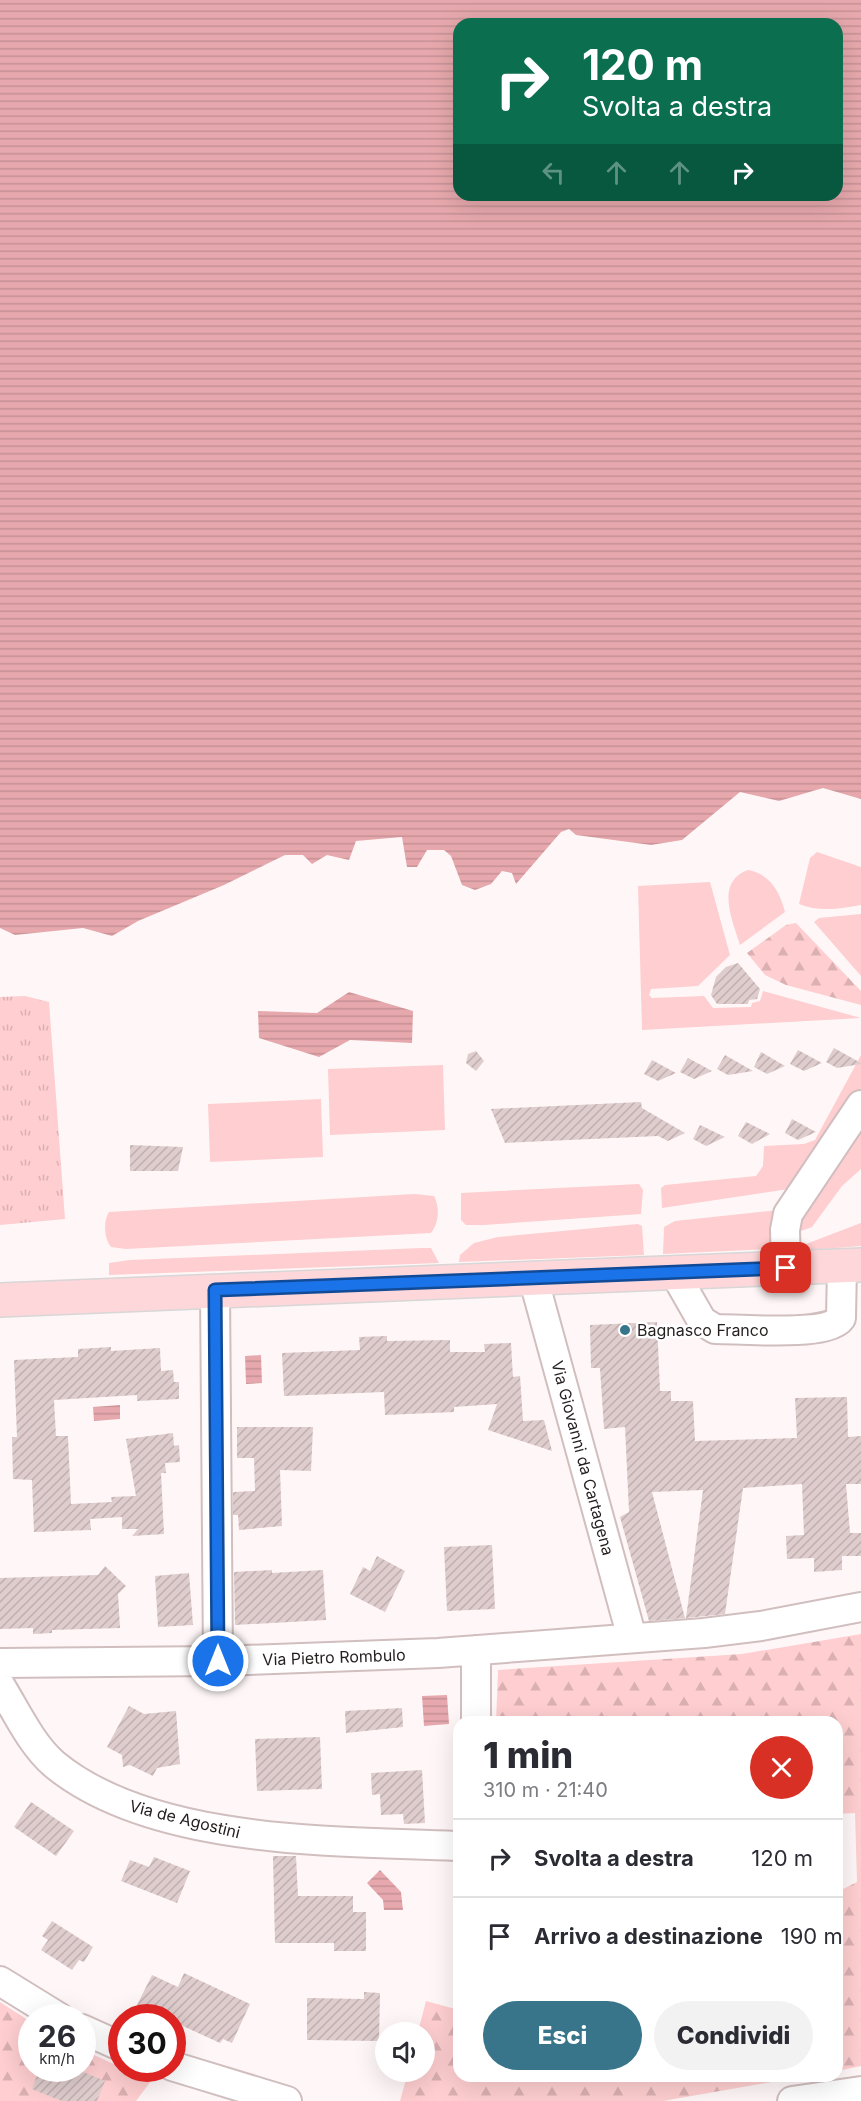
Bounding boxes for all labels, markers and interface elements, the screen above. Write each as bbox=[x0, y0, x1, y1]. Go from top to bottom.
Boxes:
text: 120 m bbox=[582, 39, 703, 90]
icon: right bbox=[483, 42, 561, 120]
text: Svolta a destra bbox=[582, 90, 772, 123]
icon: left bbox=[537, 156, 570, 189]
icon: ahead bbox=[600, 156, 633, 189]
icon: ahead bbox=[663, 156, 696, 189]
icon: right bbox=[726, 156, 759, 189]
pin bbox=[760, 1242, 811, 1293]
icon: arrive bbox=[769, 1251, 802, 1284]
place label: Bagnasco Franco bbox=[637, 1320, 769, 1340]
marker: Bagnasco Franco bbox=[618, 1323, 632, 1337]
street label: Via Giovanni da Cartagena bbox=[547, 1358, 619, 1558]
position arrow bbox=[186, 1629, 250, 1693]
street label: Via Pietro Rombulo bbox=[262, 1645, 406, 1669]
text: 1 min bbox=[483, 1733, 573, 1777]
button: close bbox=[750, 1736, 813, 1799]
text: 310 m · 21:40 bbox=[483, 1778, 608, 1802]
street label: Via de Agostini bbox=[128, 1796, 242, 1842]
icon: right bbox=[483, 1842, 516, 1875]
text: Svolta a destra bbox=[534, 1845, 694, 1871]
text: 120 m bbox=[751, 1845, 813, 1871]
icon: arrive bbox=[483, 1920, 516, 1953]
text: Arrivo a destinazione bbox=[534, 1923, 763, 1949]
text: 190 m bbox=[781, 1923, 843, 1949]
button: Esci bbox=[483, 2001, 642, 2070]
button: Condividi bbox=[654, 2001, 813, 2070]
speed limit sign: 30 bbox=[108, 2004, 186, 2082]
text: 26 bbox=[38, 2018, 76, 2054]
map controls bbox=[375, 2022, 435, 2082]
button: sound bbox=[375, 2022, 435, 2082]
text: km/h bbox=[39, 2049, 75, 2068]

